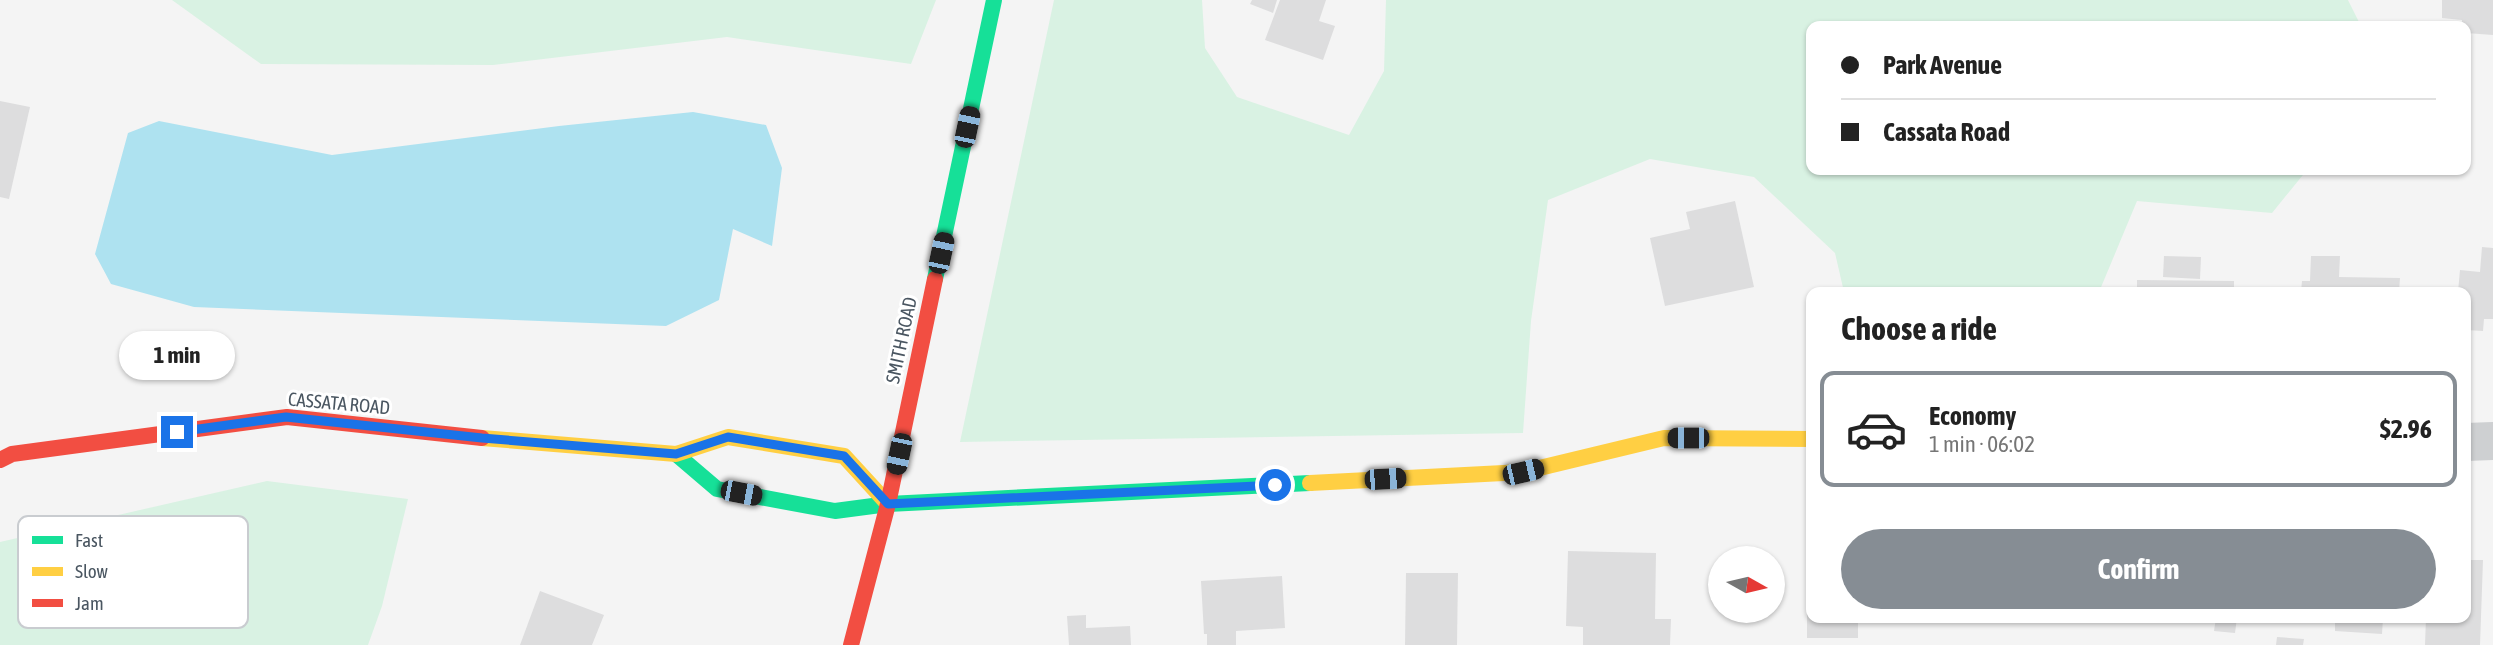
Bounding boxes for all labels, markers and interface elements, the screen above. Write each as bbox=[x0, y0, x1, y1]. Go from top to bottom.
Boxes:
text: Park Avenue bbox=[1883, 50, 2002, 80]
car bbox=[953, 104, 982, 150]
text: Cassata Road bbox=[1883, 117, 2010, 147]
car bbox=[927, 230, 956, 276]
street label: SMITH ROAD bbox=[881, 295, 921, 385]
text: Choose a ride bbox=[1841, 310, 1997, 347]
callout: 1 min bbox=[119, 330, 235, 380]
text: 1 min bbox=[154, 342, 200, 368]
street label: CASSATA ROAD bbox=[287, 388, 391, 418]
icon: car bbox=[1845, 398, 1908, 461]
text: Economy bbox=[1929, 401, 2016, 431]
text: $2.96 bbox=[2380, 414, 2432, 444]
route end bbox=[161, 416, 193, 448]
car bbox=[1668, 428, 1710, 449]
car bbox=[885, 431, 914, 477]
text: 1 min · 06:02 bbox=[1929, 431, 2035, 457]
car bbox=[1501, 457, 1546, 487]
car bbox=[1364, 467, 1407, 491]
route start bbox=[1259, 469, 1291, 501]
car bbox=[719, 479, 764, 507]
legend bbox=[18, 516, 248, 628]
text: Fast bbox=[75, 529, 103, 551]
button: Confirm bbox=[1841, 529, 2436, 609]
north arrow bbox=[1708, 546, 1785, 623]
map controls bbox=[1708, 546, 1785, 623]
text: Slow bbox=[75, 560, 109, 582]
text: Jam bbox=[75, 592, 104, 614]

